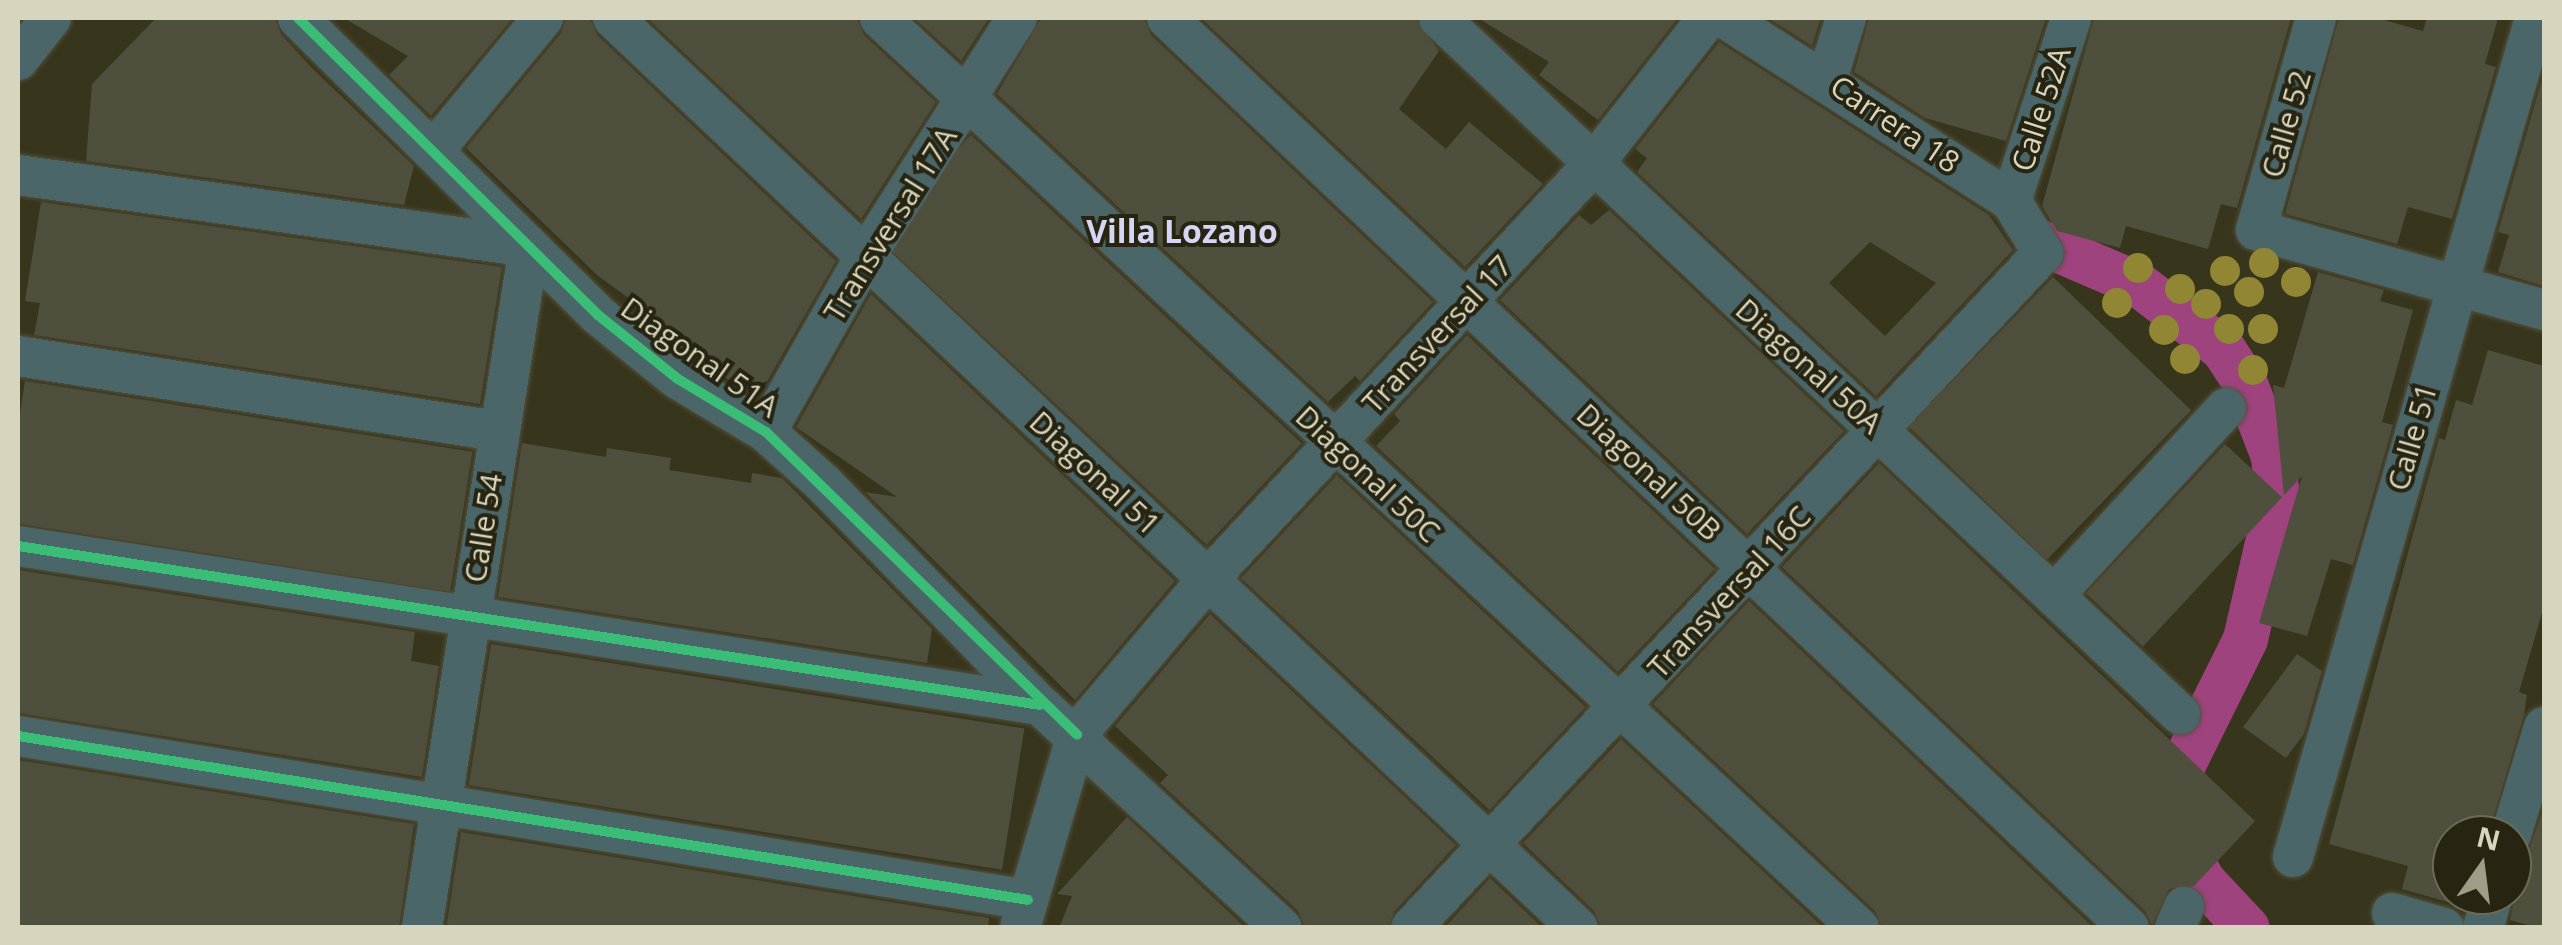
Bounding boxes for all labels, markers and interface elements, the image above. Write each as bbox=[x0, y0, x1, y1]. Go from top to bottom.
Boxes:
street label: Calle 52A bbox=[2004, 42, 2078, 176]
street label: Calle 52 bbox=[2254, 66, 2318, 182]
street label: Carrera 18 bbox=[1824, 68, 1966, 180]
street label: Transversal 17A bbox=[816, 120, 964, 328]
district label: Villa Lozano bbox=[1086, 212, 1278, 250]
street label: Transversal 17 bbox=[1355, 248, 1519, 420]
street label: Diagonal 51A bbox=[614, 289, 786, 425]
street label: Diagonal 50A bbox=[1729, 291, 1889, 441]
street label: Calle 51 bbox=[2380, 379, 2444, 495]
street label: Diagonal 50B bbox=[1569, 396, 1729, 548]
street label: Diagonal 50C bbox=[1288, 398, 1448, 550]
street label: Diagonal 51 bbox=[1022, 404, 1168, 542]
street label: Calle 54 bbox=[457, 471, 509, 585]
street label: Transversal 16C bbox=[1640, 499, 1818, 685]
north arrow bbox=[2432, 815, 2532, 915]
text: N bbox=[2473, 817, 2504, 859]

